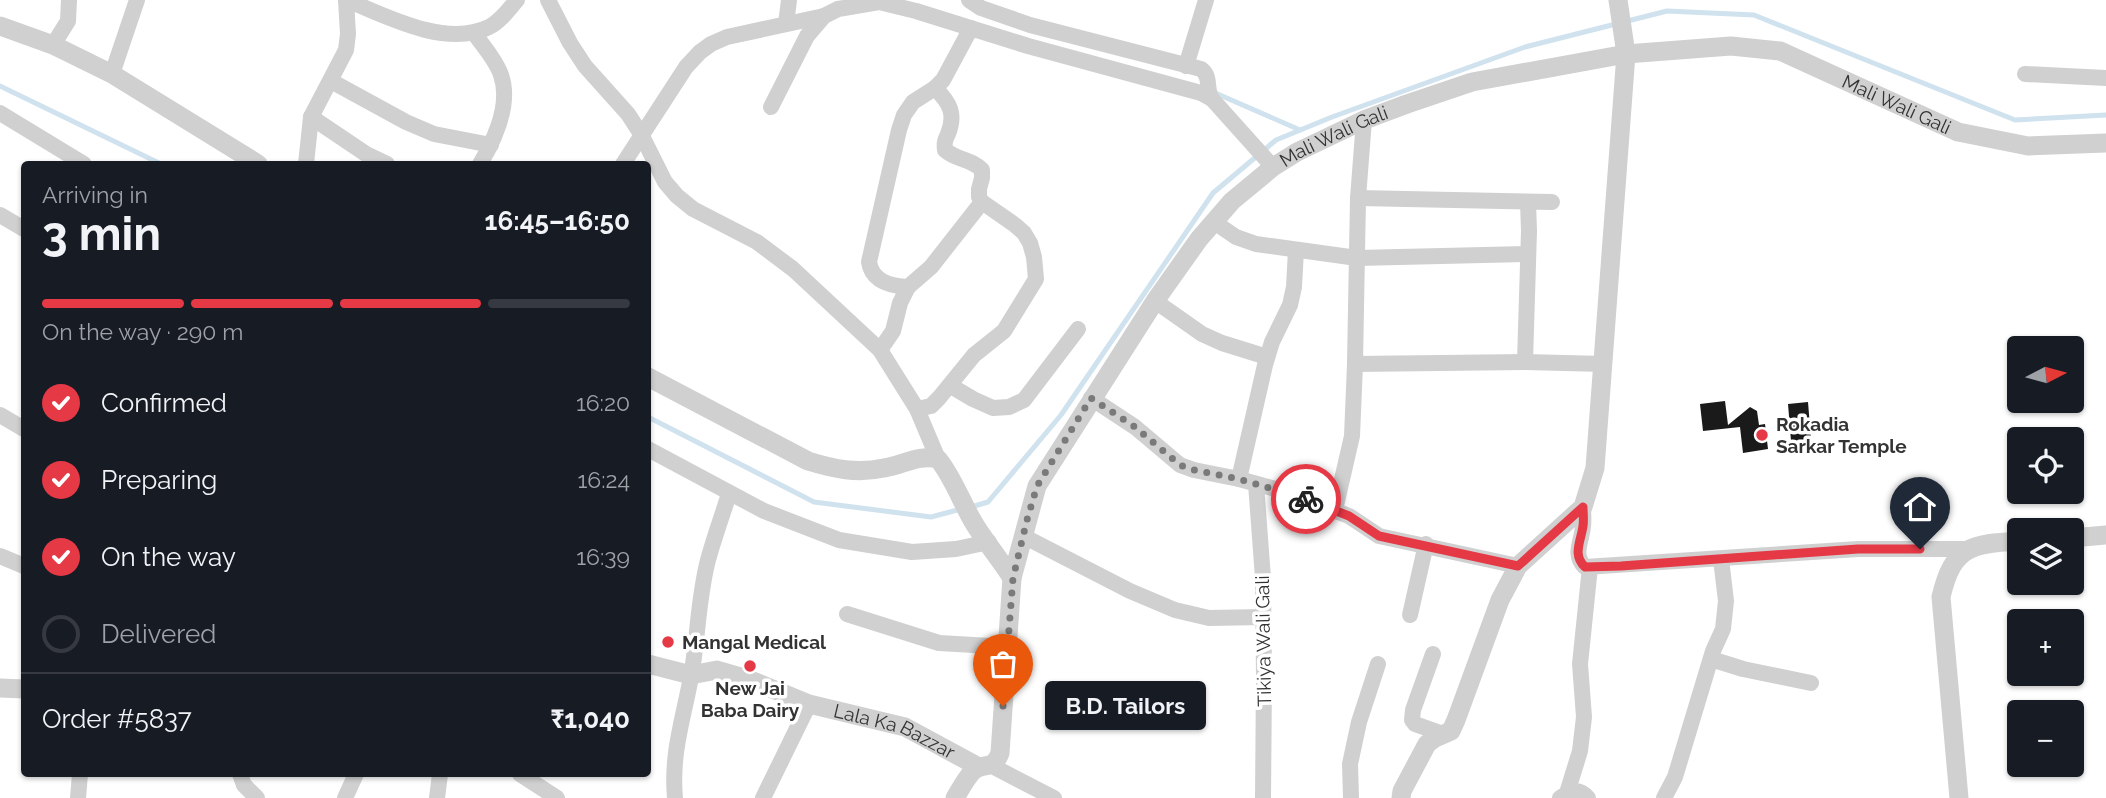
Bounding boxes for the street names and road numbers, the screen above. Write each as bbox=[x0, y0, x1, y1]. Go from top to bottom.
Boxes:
street label: Mali Wali Gali bbox=[1839, 70, 1955, 138]
street label: Mali Wali Gali bbox=[1275, 101, 1391, 171]
street label: Tikiya Wali Gali bbox=[1251, 575, 1275, 707]
street label: Lala Ka Bazzar bbox=[832, 699, 959, 763]

